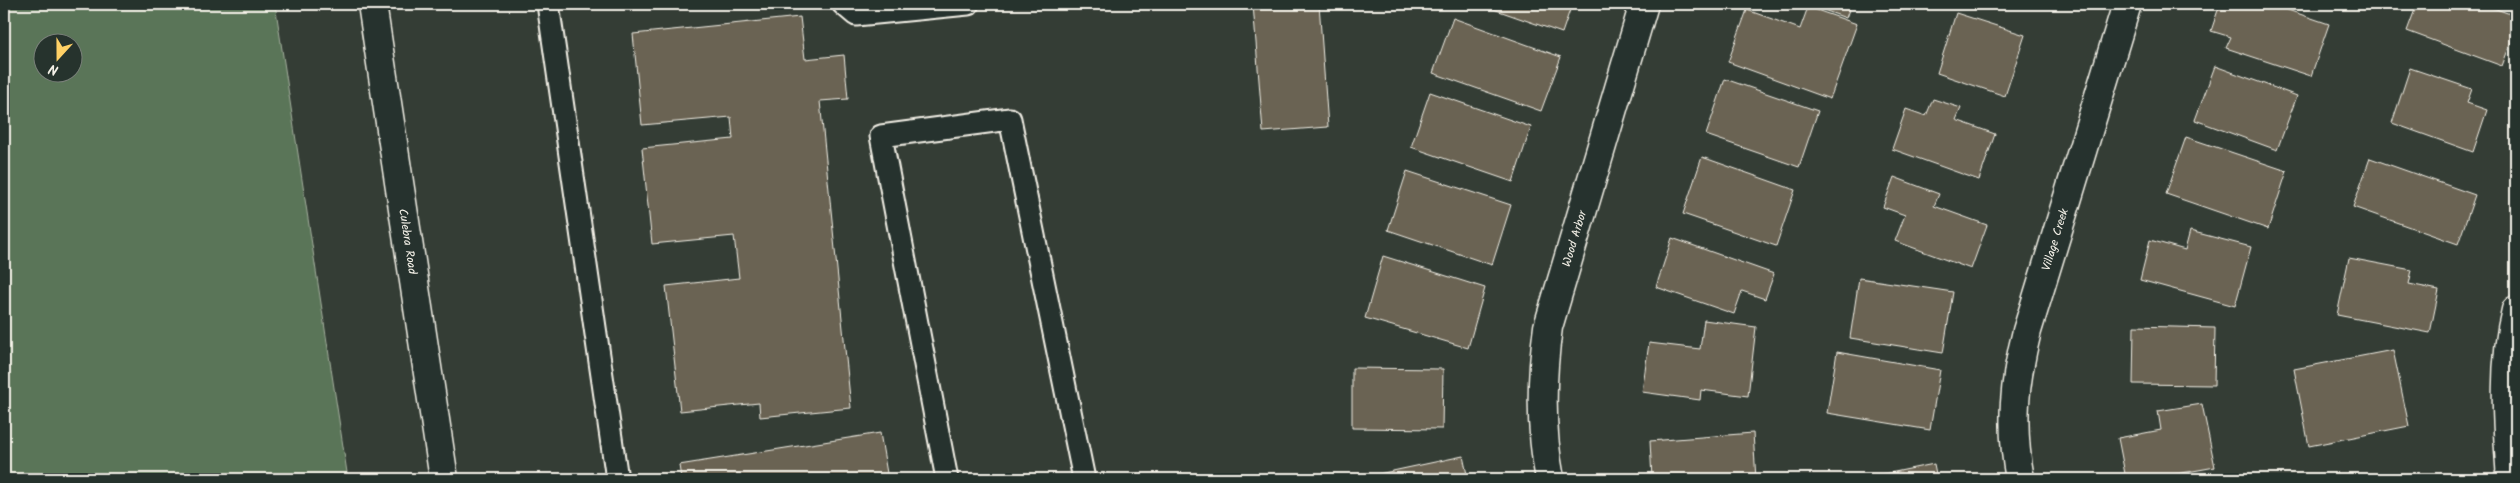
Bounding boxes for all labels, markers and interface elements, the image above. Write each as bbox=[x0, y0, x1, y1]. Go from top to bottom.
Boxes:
north arrow bbox=[32, 32, 82, 82]
text: N bbox=[45, 57, 62, 81]
street label: Village Creek bbox=[2037, 206, 2074, 273]
street label: Culebra Road bbox=[393, 207, 422, 276]
street label: Wood Arbor bbox=[1557, 207, 1592, 269]

